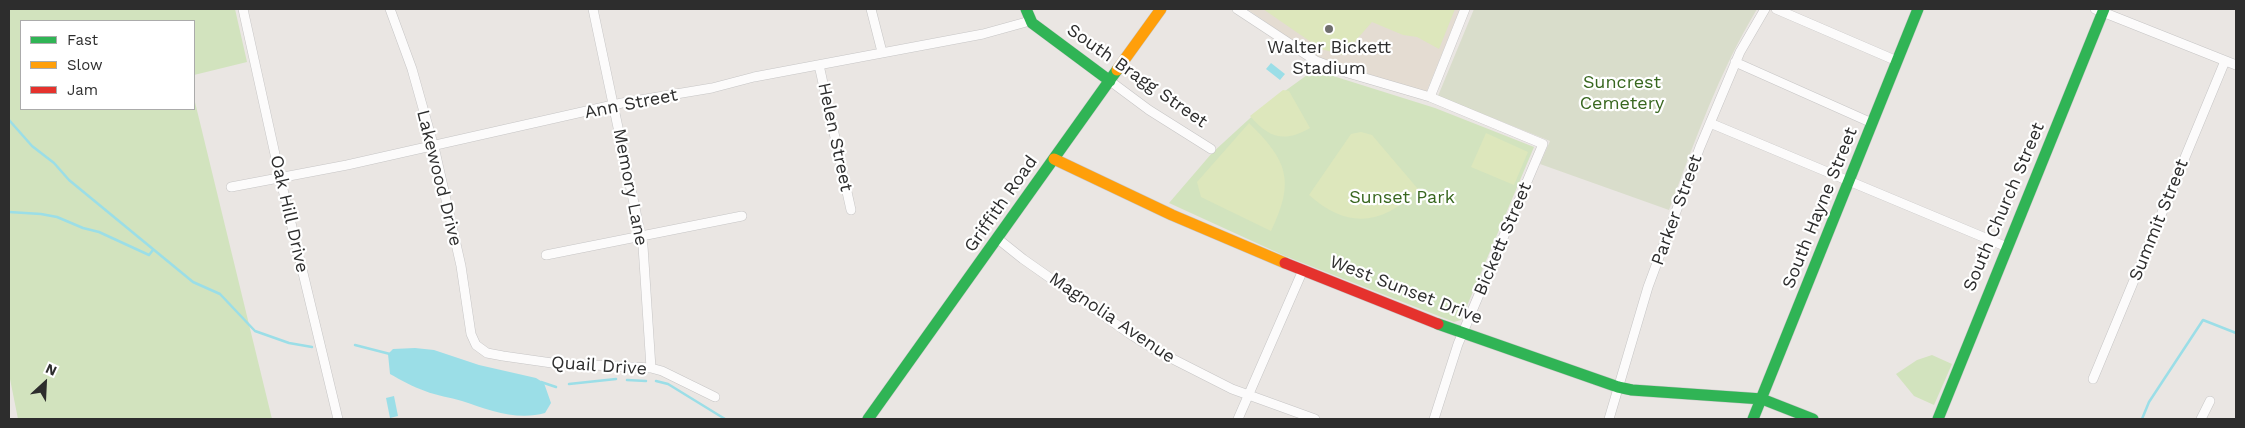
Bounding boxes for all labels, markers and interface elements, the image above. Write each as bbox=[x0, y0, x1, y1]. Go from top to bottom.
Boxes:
street label: South Bragg Street bbox=[1063, 19, 1211, 133]
legend bbox=[20, 20, 195, 110]
marker: Walter Bickett Stadium bbox=[1323, 23, 1335, 35]
text: Fast bbox=[67, 31, 98, 49]
place label: Walter Bickett Stadium bbox=[1267, 37, 1391, 80]
text: Slow bbox=[67, 56, 103, 74]
park label: Suncrest Cemetery bbox=[1580, 72, 1664, 115]
text: Jam bbox=[67, 81, 98, 99]
street label: Helen Street bbox=[813, 81, 857, 193]
street label: Ann Street bbox=[583, 84, 679, 124]
street label: Lakewood Drive bbox=[412, 108, 466, 248]
street label: South Church Street bbox=[1959, 119, 2049, 295]
street label: South Hayne Street bbox=[1778, 124, 1862, 292]
street label: Memory Lane bbox=[608, 127, 652, 247]
street label: Griffith Road bbox=[960, 152, 1042, 256]
street label: Parker Street bbox=[1647, 152, 1707, 268]
street label: Oak Hill Drive bbox=[265, 153, 313, 275]
street label: Summit Street bbox=[2125, 156, 2193, 284]
street label: Bickett Street bbox=[1469, 179, 1537, 299]
park label: Sunset Park bbox=[1349, 187, 1455, 209]
street label: West Sunset Drive bbox=[1327, 251, 1485, 329]
street label: Magnolia Avenue bbox=[1045, 268, 1179, 368]
street label: Quail Drive bbox=[550, 352, 648, 380]
north arrow bbox=[20, 358, 70, 408]
text: N bbox=[43, 360, 59, 379]

